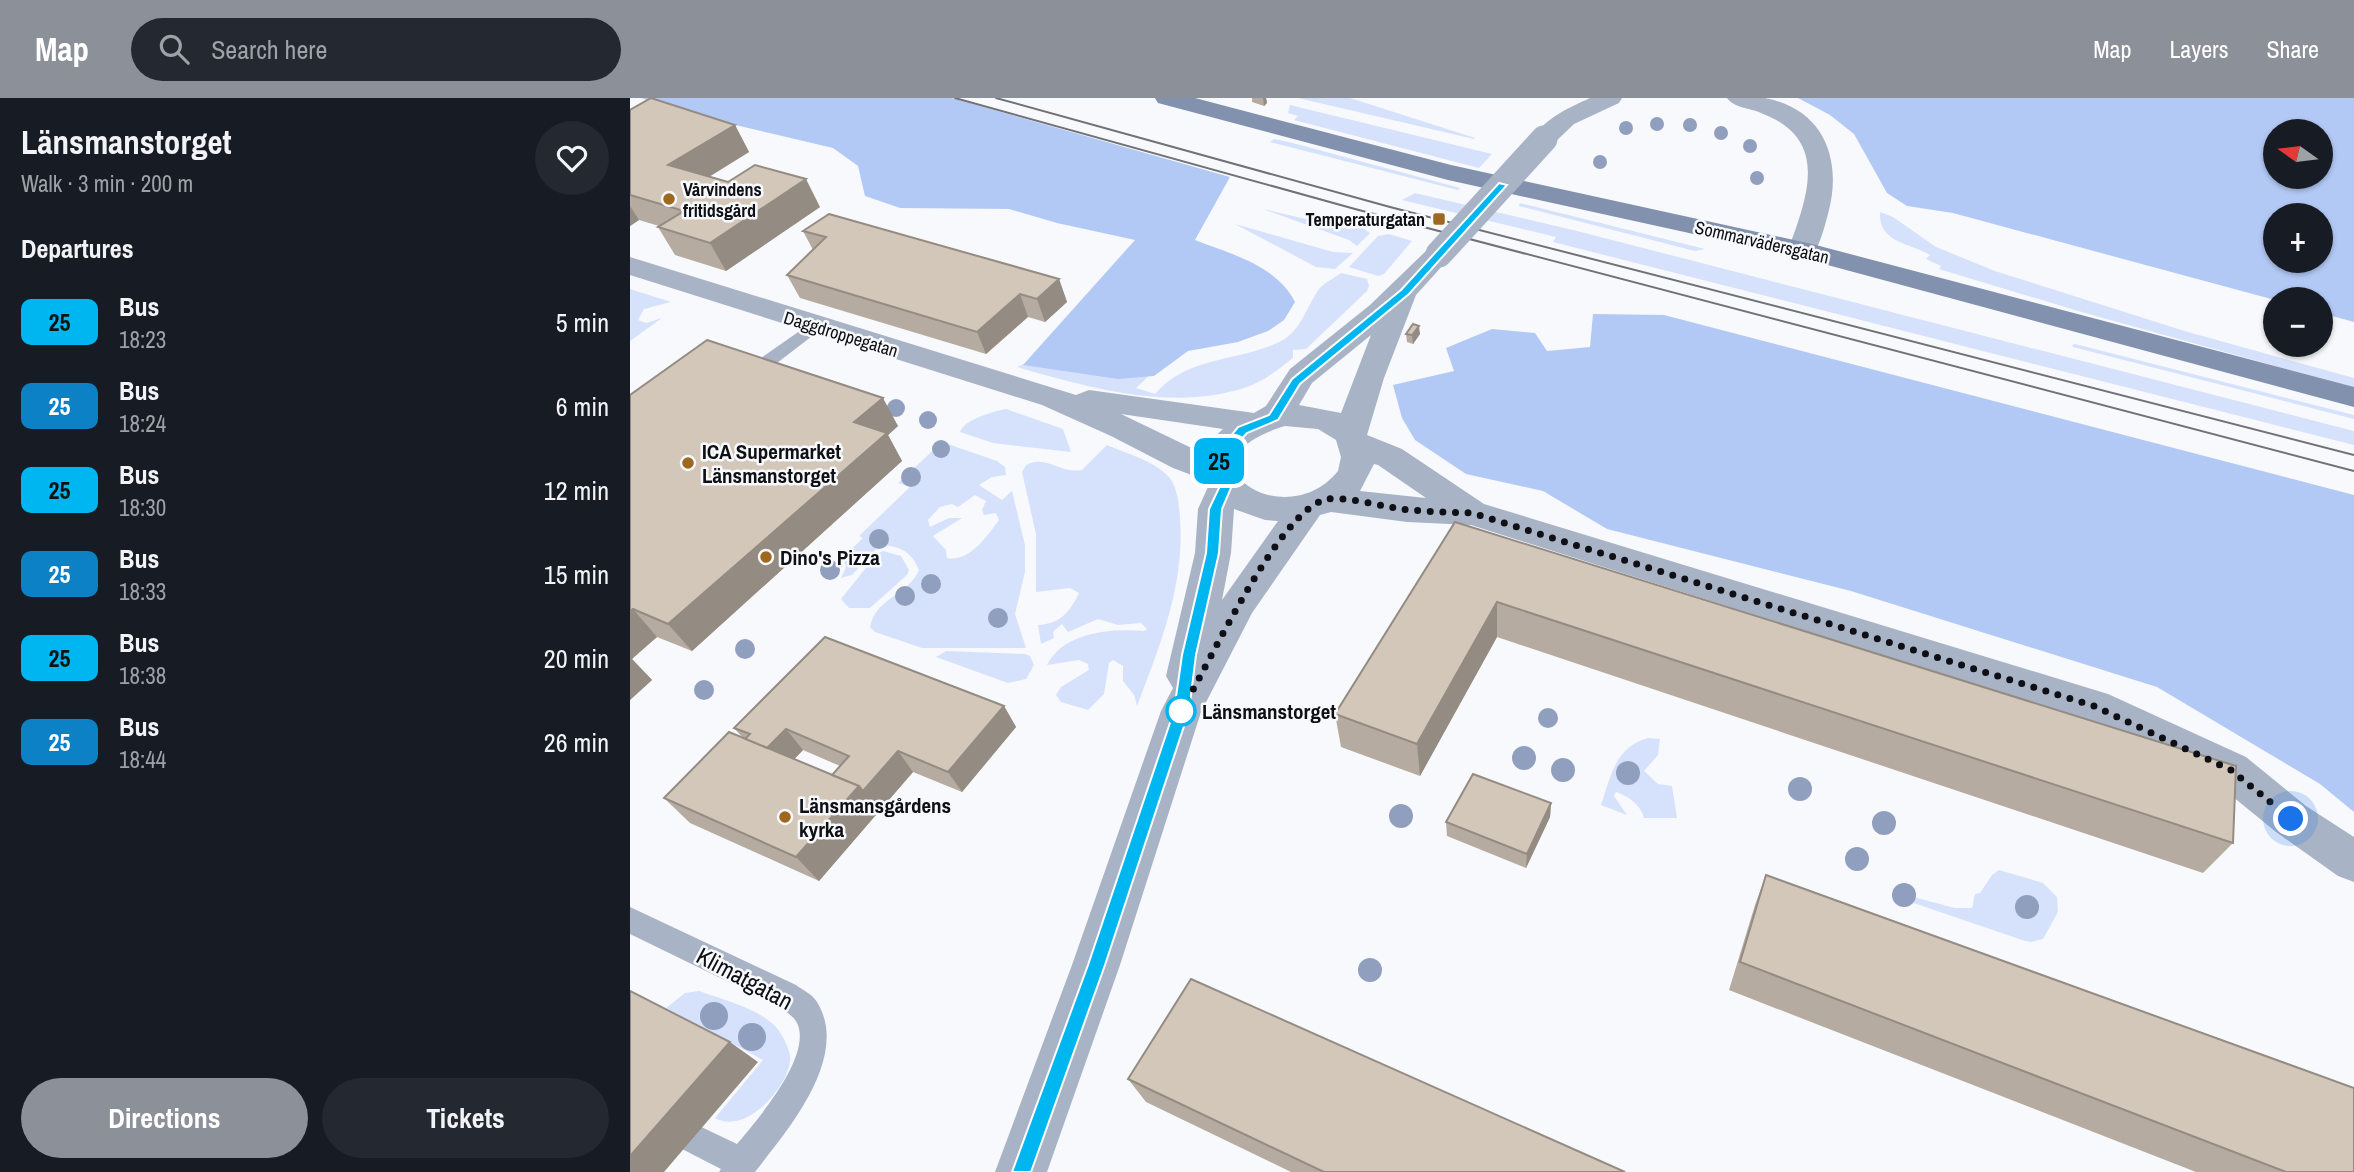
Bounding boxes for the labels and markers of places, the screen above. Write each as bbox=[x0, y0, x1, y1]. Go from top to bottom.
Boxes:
place label: Vårvindens fritidsgård bbox=[683, 177, 762, 223]
marker: Vårvindens fritidsgård bbox=[661, 191, 677, 207]
place label: Temperaturgatan bbox=[1306, 207, 1425, 232]
marker: Temperaturgatan bbox=[1431, 211, 1447, 227]
place label: ICA Supermarket Länsmanstorget bbox=[702, 437, 841, 490]
marker: ICA Supermarket Länsmanstorget bbox=[680, 455, 696, 471]
place label: Dino's Pizza bbox=[780, 543, 880, 572]
marker: Dino's Pizza bbox=[758, 549, 774, 565]
marker: Länsmanstorget bbox=[1166, 696, 1196, 726]
place label: Länsmanstorget bbox=[1202, 697, 1336, 726]
place label: Länsmansgårdens kyrka bbox=[799, 791, 951, 844]
marker: Länsmansgårdens kyrka bbox=[777, 809, 793, 825]

